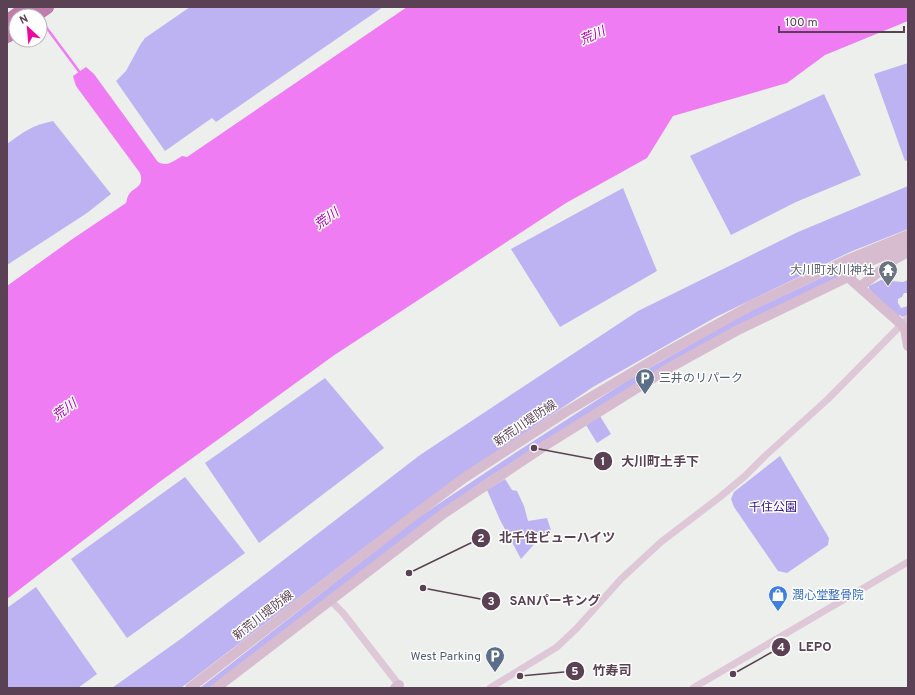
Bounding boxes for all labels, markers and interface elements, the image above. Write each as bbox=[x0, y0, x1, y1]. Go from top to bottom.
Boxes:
north arrow bbox=[8, 8, 48, 48]
scale bar bbox=[779, 8, 904, 34]
text: N bbox=[17, 12, 31, 28]
text: 100 m bbox=[785, 15, 818, 31]
water label: 荒川 bbox=[578, 23, 610, 49]
water label: 荒川 bbox=[312, 204, 344, 234]
temple icon: 大川町氷川神社 bbox=[877, 259, 899, 287]
place label: 大川町氷川神社 bbox=[790, 263, 874, 279]
parking icon: 三井のリパーク bbox=[634, 367, 656, 395]
place label: 三井のリパーク bbox=[659, 371, 743, 387]
water label: 荒川 bbox=[50, 395, 82, 425]
street label: 新荒川堤防線 bbox=[491, 397, 560, 451]
callout: 大川町土手下 bbox=[593, 449, 707, 474]
text: 1 bbox=[601, 454, 605, 470]
text: 大川町土手下 bbox=[621, 454, 699, 471]
park label: 千住公園 bbox=[749, 500, 797, 516]
callout: 北千住ビューハイツ bbox=[471, 525, 624, 550]
text: 北千住ビューハイツ bbox=[499, 530, 615, 547]
text: 2 bbox=[477, 531, 485, 547]
shop icon: 潤心堂整骨院 bbox=[767, 584, 789, 612]
street label: 新荒川堤防線 bbox=[230, 587, 297, 644]
callout: SANパーキング bbox=[481, 588, 608, 613]
place label: 潤心堂整骨院 bbox=[792, 588, 864, 604]
text: SANパーキング bbox=[510, 593, 600, 610]
text: 3 bbox=[487, 594, 495, 610]
callout: LEPO bbox=[771, 634, 840, 659]
text: 4 bbox=[777, 640, 785, 656]
text: LEPO bbox=[798, 640, 832, 656]
parking icon: West Parking bbox=[484, 645, 506, 673]
place label: West Parking bbox=[410, 649, 481, 665]
callout: 竹寿司 bbox=[565, 658, 640, 683]
text: 竹寿司 bbox=[592, 663, 632, 680]
text: 5 bbox=[571, 664, 579, 680]

